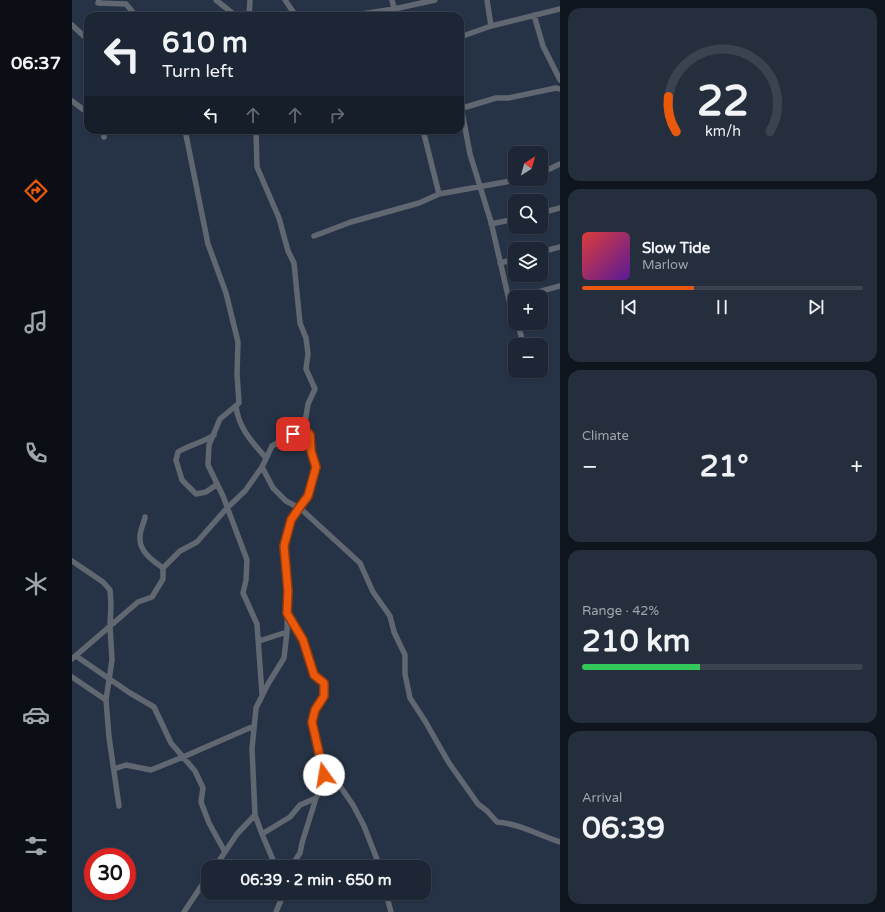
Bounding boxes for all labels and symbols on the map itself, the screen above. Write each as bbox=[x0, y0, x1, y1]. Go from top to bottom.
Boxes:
north arrow bbox=[508, 146, 548, 186]
pin bbox=[276, 417, 310, 451]
position arrow bbox=[303, 754, 345, 796]
speed limit sign: 30 bbox=[84, 848, 136, 900]

